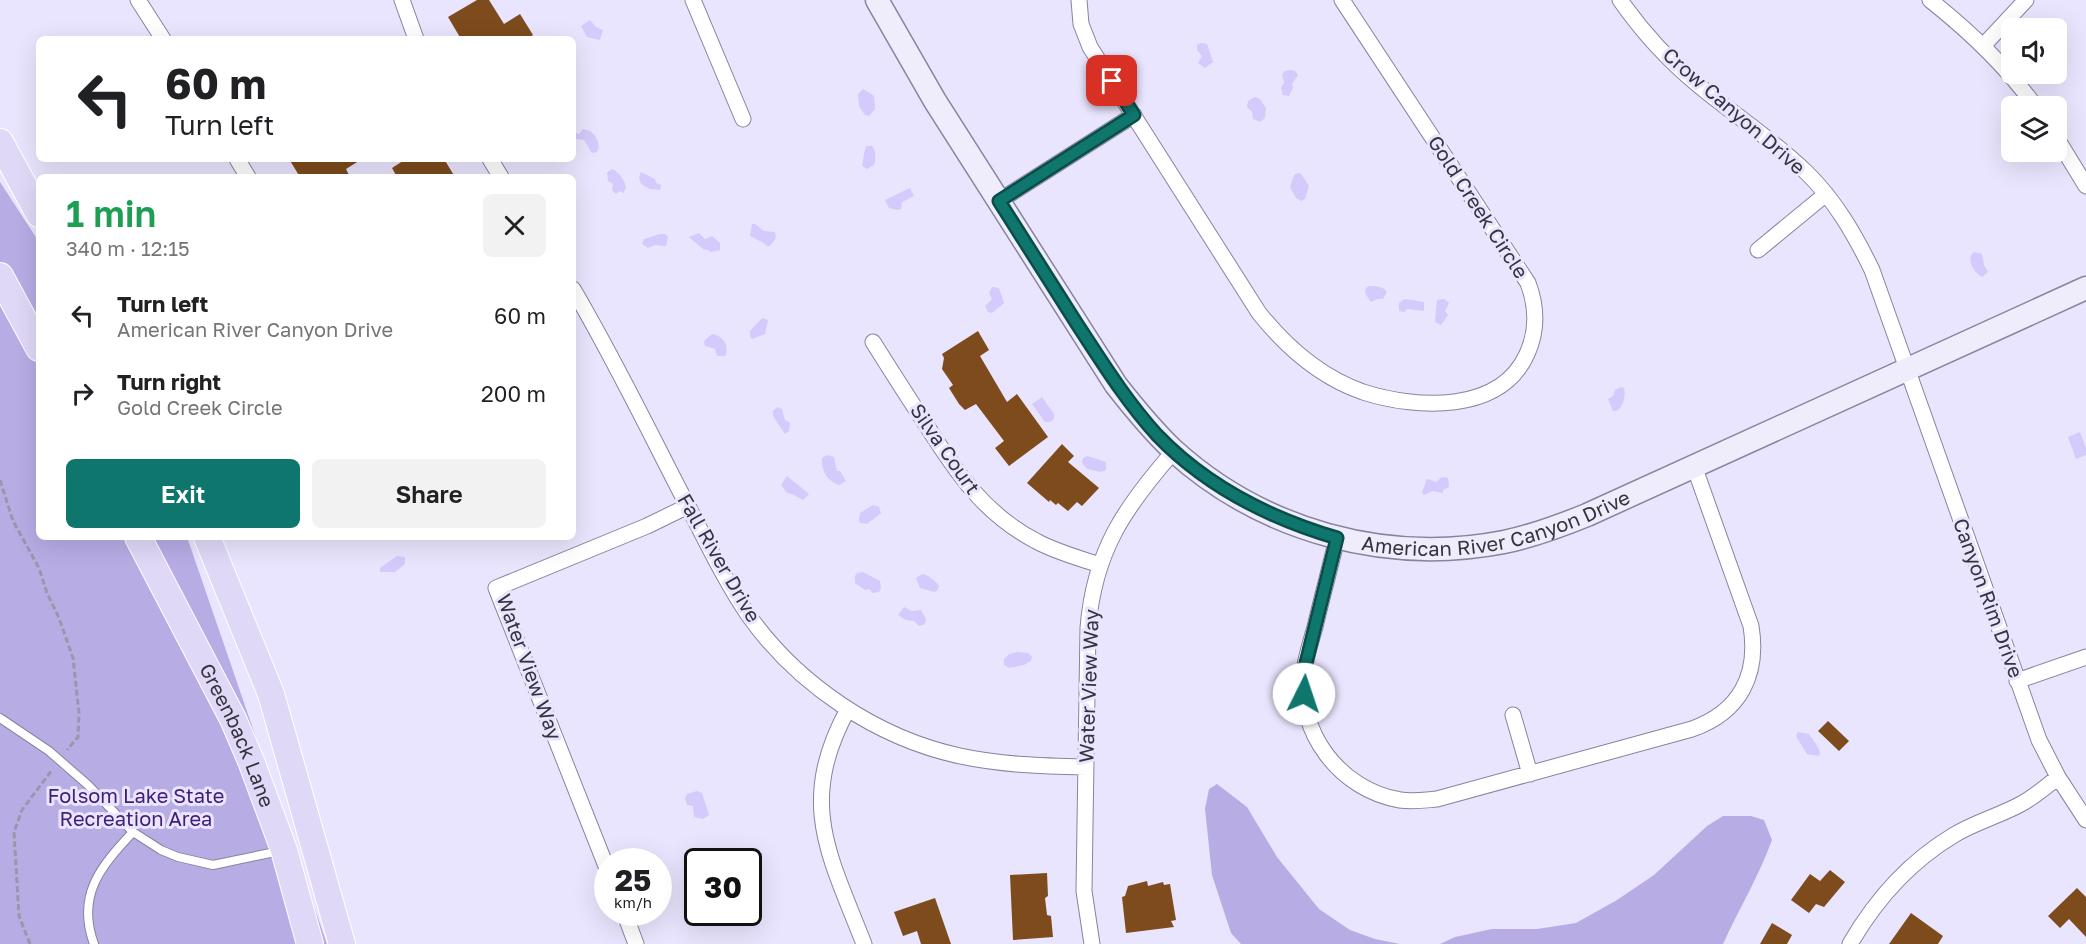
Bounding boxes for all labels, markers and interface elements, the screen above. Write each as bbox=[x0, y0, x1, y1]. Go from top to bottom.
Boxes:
map controls bbox=[2001, 18, 2067, 162]
button: sound bbox=[2001, 18, 2067, 84]
street label: Crow Canyon Drive bbox=[1659, 42, 1811, 179]
pin bbox=[1086, 55, 1137, 106]
text: 60 m bbox=[165, 58, 266, 108]
icon: left bbox=[66, 60, 144, 138]
icon: arrive bbox=[1095, 64, 1128, 97]
button: layers bbox=[2001, 96, 2067, 162]
text: Turn left bbox=[165, 109, 274, 141]
street label: Gold Creek Circle bbox=[1424, 130, 1534, 282]
text: 1 min bbox=[66, 192, 156, 235]
button: close bbox=[483, 194, 546, 257]
text: 340 m · 12:15 bbox=[66, 236, 190, 260]
text: Turn left bbox=[117, 290, 208, 317]
icon: left bbox=[66, 299, 99, 332]
text: 60 m bbox=[494, 302, 546, 329]
text: American River Canyon Drive bbox=[117, 317, 393, 341]
text: Turn right bbox=[117, 368, 221, 395]
icon: right bbox=[66, 377, 99, 410]
text: 200 m bbox=[481, 380, 546, 407]
text: Gold Creek Circle bbox=[117, 395, 283, 419]
street label: Silva Court bbox=[906, 399, 986, 498]
button: Exit bbox=[66, 459, 300, 528]
button: Share bbox=[312, 459, 546, 528]
street label: American River Canyon Drive bbox=[1360, 484, 1633, 560]
street label: Fall River Drive bbox=[673, 489, 766, 626]
street label: Canyon Rim Drive bbox=[1949, 515, 2029, 681]
street label: Water View Way bbox=[492, 590, 568, 743]
street label: Water View Way bbox=[1073, 609, 1103, 763]
street label: Greenback Lane bbox=[195, 659, 280, 810]
position arrow bbox=[1272, 662, 1336, 726]
park label: Folsom Lake State Recreation Area bbox=[48, 783, 224, 830]
speed limit sign: 30 bbox=[684, 848, 762, 926]
text: 25 bbox=[615, 862, 651, 898]
text: km/h bbox=[614, 893, 652, 911]

